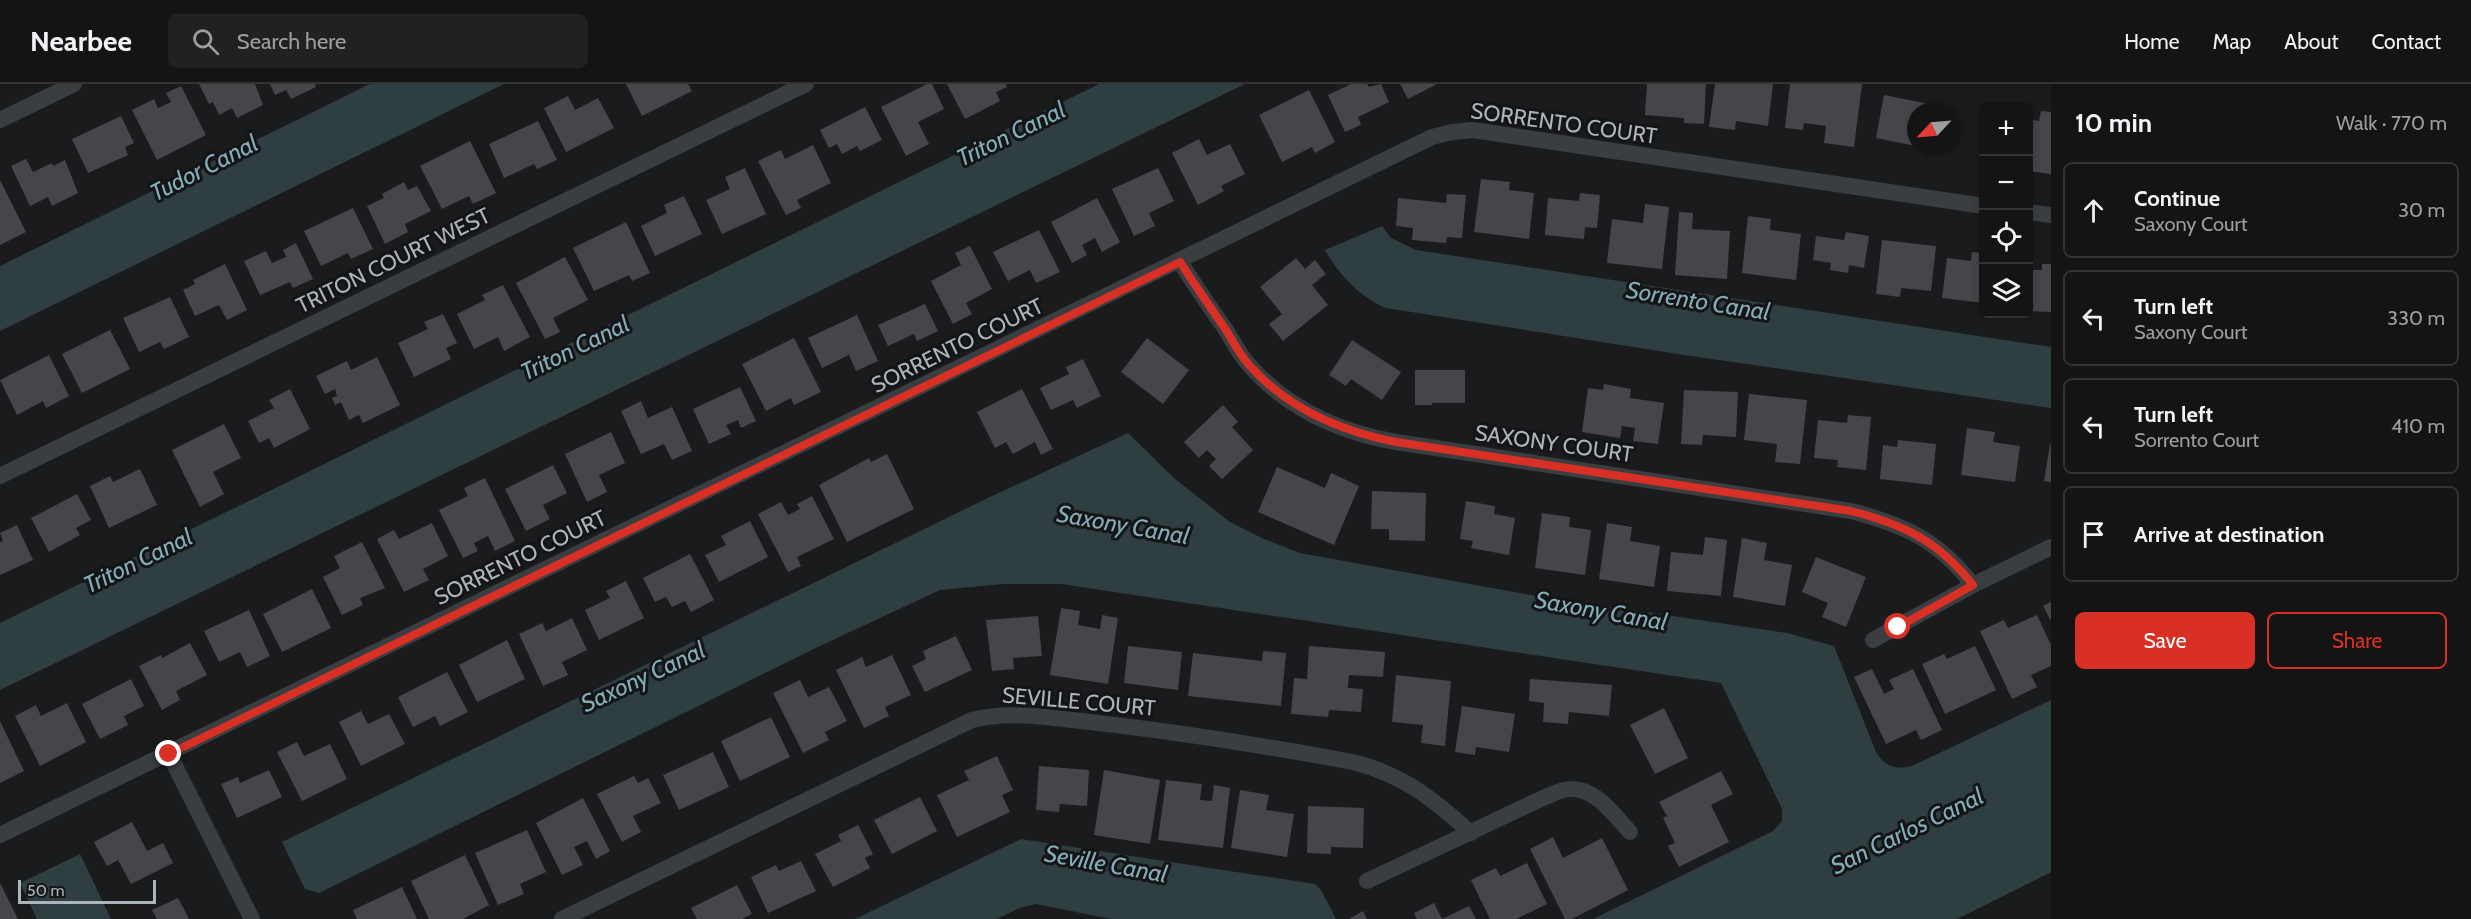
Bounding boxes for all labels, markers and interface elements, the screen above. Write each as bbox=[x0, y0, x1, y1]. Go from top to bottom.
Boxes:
search box bbox=[168, 14, 588, 68]
text: Nearbee bbox=[30, 24, 132, 58]
icon: search bbox=[189, 25, 222, 58]
text: Search here bbox=[237, 28, 346, 55]
text: Home bbox=[2124, 29, 2180, 54]
text: Map bbox=[2213, 29, 2251, 54]
text: About bbox=[2284, 29, 2338, 54]
text: Contact bbox=[2371, 29, 2441, 54]
water label: Triton Canal bbox=[952, 95, 1070, 172]
street label: SORRENTO COURT bbox=[1469, 97, 1659, 150]
north arrow bbox=[1907, 102, 1961, 156]
map controls bbox=[1979, 102, 2033, 318]
button: + bbox=[1979, 102, 2033, 156]
text: 10 min bbox=[2075, 107, 2152, 139]
text: Walk · 770 m bbox=[2336, 111, 2447, 135]
water label: Tudor Canal bbox=[145, 128, 263, 207]
button: − bbox=[1979, 156, 2033, 210]
text: Continue bbox=[2134, 185, 2220, 212]
icon: ahead bbox=[2077, 194, 2110, 227]
text: 30 m bbox=[2398, 198, 2445, 222]
street label: TRITON COURT WEST bbox=[292, 202, 495, 319]
button: locate bbox=[1979, 210, 2033, 264]
text: Saxony Court bbox=[2134, 212, 2247, 236]
button: layers bbox=[1979, 264, 2033, 318]
water label: Sorrento Canal bbox=[1624, 275, 1772, 326]
street label: SORRENTO COURT bbox=[867, 292, 1048, 399]
text: Turn left bbox=[2134, 293, 2213, 320]
icon: left bbox=[2077, 302, 2110, 335]
text: 330 m bbox=[2387, 306, 2445, 330]
water label: Triton Canal bbox=[516, 309, 634, 386]
text: Saxony Court bbox=[2134, 320, 2247, 344]
text: Turn left bbox=[2134, 401, 2213, 428]
icon: left bbox=[2077, 410, 2110, 443]
text: 410 m bbox=[2391, 414, 2445, 438]
street label: SAXONY COURT bbox=[1473, 419, 1635, 468]
text: Sorrento Court bbox=[2134, 428, 2259, 452]
water label: Saxony Canal bbox=[1055, 499, 1192, 550]
street label: SORRENTO COURT bbox=[430, 504, 611, 611]
icon: arrive bbox=[2077, 518, 2110, 551]
text: Arrive at destination bbox=[2134, 521, 2324, 548]
water label: Triton Canal bbox=[79, 522, 197, 599]
water label: Saxony Canal bbox=[1533, 585, 1670, 636]
button: Save bbox=[2075, 612, 2255, 669]
button: Share bbox=[2267, 612, 2447, 669]
route start bbox=[1884, 613, 1910, 639]
water label: Saxony Canal bbox=[576, 635, 710, 718]
street label: SEVILLE COURT bbox=[1001, 681, 1157, 722]
route end bbox=[155, 740, 181, 766]
water label: San Carlos Canal bbox=[1826, 781, 1988, 880]
water label: Seville Canal bbox=[1043, 838, 1170, 889]
scale bar bbox=[18, 877, 156, 904]
text: 50 m bbox=[27, 881, 64, 900]

